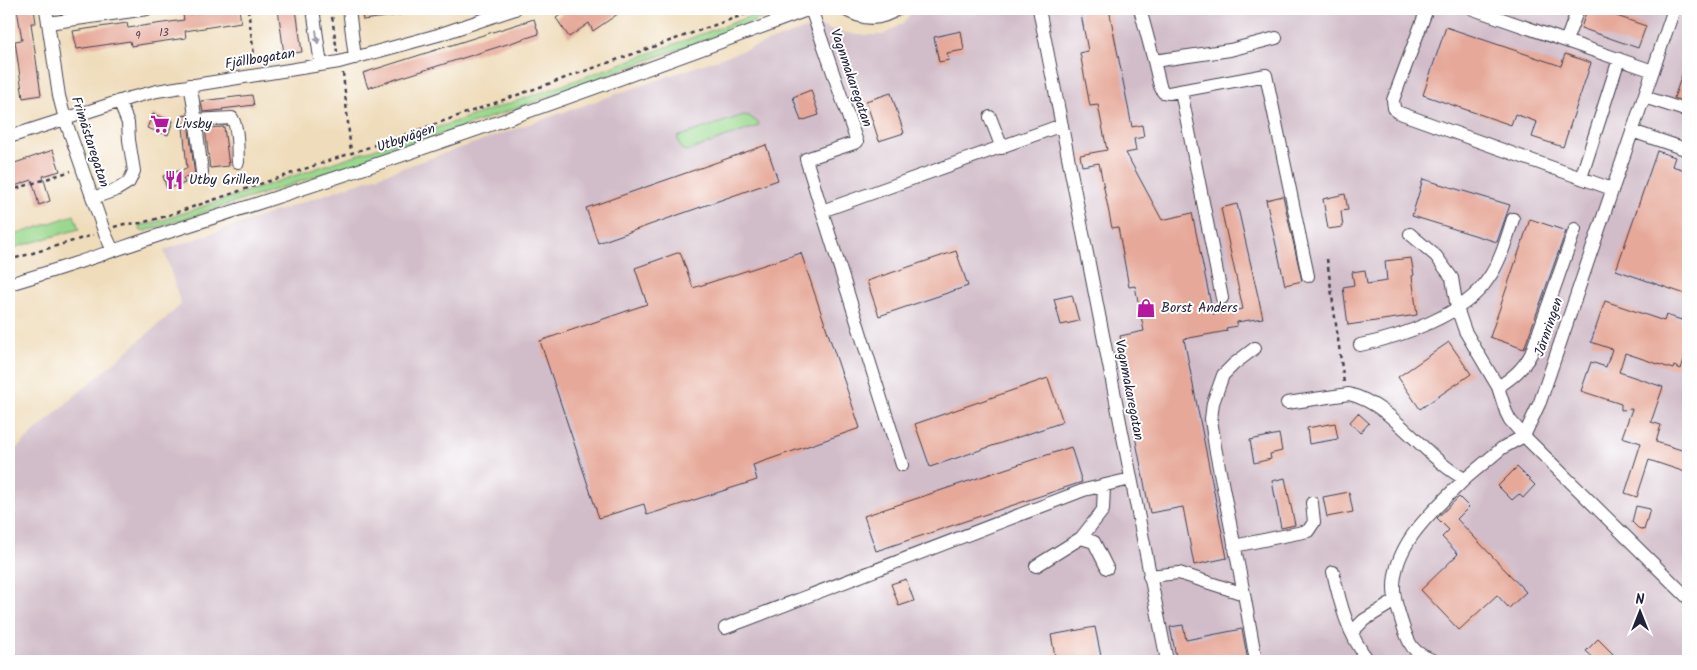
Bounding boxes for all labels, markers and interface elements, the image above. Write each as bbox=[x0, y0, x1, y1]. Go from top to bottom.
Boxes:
house number: 13 bbox=[159, 24, 169, 42]
street label: Vagnmakaregatan bbox=[824, 26, 878, 130]
house number: 9 bbox=[135, 27, 141, 45]
one-way arrow bbox=[313, 29, 321, 45]
street label: Fjällbogatan bbox=[223, 43, 297, 75]
street label: Frimästaregatan bbox=[65, 94, 115, 190]
supermarket icon: Livsby bbox=[149, 113, 171, 135]
place label: Livsby bbox=[175, 113, 212, 135]
street label: Utbyvägen bbox=[374, 118, 438, 158]
restaurant icon: Utby Grillen bbox=[163, 169, 185, 191]
place label: Utby Grillen bbox=[189, 169, 259, 191]
street label: Järnringen bbox=[1529, 295, 1569, 359]
shop icon: Borst Anders bbox=[1135, 297, 1157, 319]
place label: Borst Anders bbox=[1161, 297, 1238, 319]
street label: Vagnmakaregatan bbox=[1108, 338, 1150, 442]
north arrow bbox=[1614, 588, 1664, 638]
text: N bbox=[1636, 589, 1645, 611]

